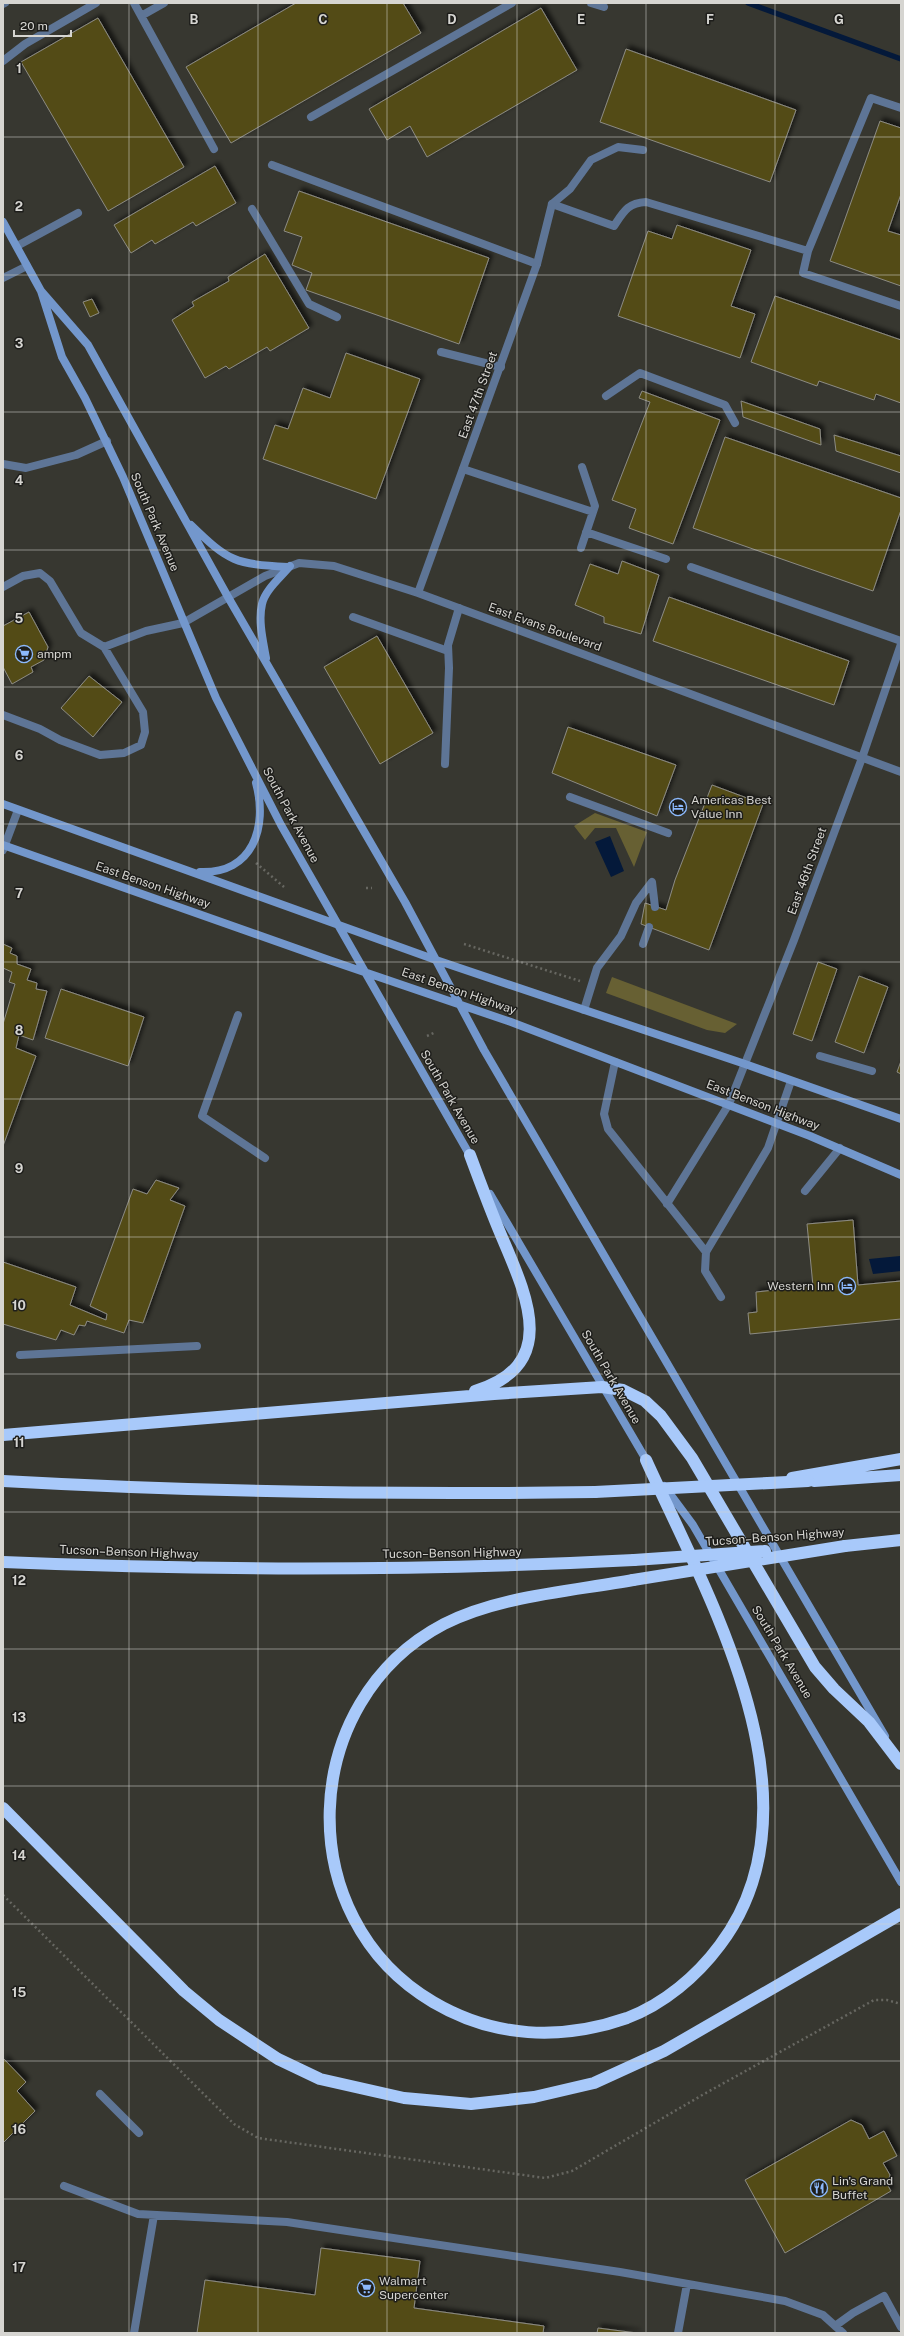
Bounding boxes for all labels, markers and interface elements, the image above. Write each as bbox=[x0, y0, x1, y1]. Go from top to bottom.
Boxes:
scale bar bbox=[14, 12, 71, 38]
text: B bbox=[190, 12, 199, 27]
text: C bbox=[318, 12, 328, 27]
text: D bbox=[447, 12, 457, 27]
text: E bbox=[577, 12, 585, 27]
text: F bbox=[706, 12, 714, 27]
text: G bbox=[834, 12, 844, 27]
text: 20 m bbox=[20, 19, 48, 33]
text: 1 bbox=[16, 61, 22, 76]
text: 2 bbox=[15, 199, 23, 214]
text: 3 bbox=[15, 336, 24, 351]
street label: East 47th Street bbox=[456, 349, 500, 441]
street label: South Park Avenue bbox=[128, 470, 182, 574]
text: 4 bbox=[15, 473, 24, 488]
street label: East Evans Boulevard bbox=[487, 600, 603, 654]
text: 5 bbox=[15, 611, 24, 626]
supermarket icon: ampm bbox=[14, 644, 34, 664]
place label: ampm bbox=[37, 647, 72, 661]
text: 6 bbox=[15, 748, 24, 763]
street label: South Park Avenue bbox=[260, 765, 322, 865]
place label: Americas Best Value Inn bbox=[691, 793, 772, 821]
hotel icon: Americas Best Value Inn bbox=[668, 797, 688, 817]
street label: East 46th Street bbox=[785, 825, 829, 917]
street label: East Benson Highway bbox=[94, 859, 213, 911]
text: 7 bbox=[15, 886, 23, 901]
street label: East Benson Highway bbox=[400, 965, 519, 1017]
text: 8 bbox=[15, 1023, 24, 1038]
street label: South Park Avenue bbox=[417, 1048, 483, 1147]
street label: East Benson Highway bbox=[704, 1077, 822, 1133]
text: 9 bbox=[15, 1161, 23, 1176]
hotel icon: Western Inn bbox=[837, 1276, 857, 1296]
place label: Western Inn bbox=[767, 1279, 834, 1293]
text: 10 bbox=[12, 1298, 26, 1313]
street label: South Park Avenue bbox=[578, 1328, 644, 1427]
text: 11 bbox=[13, 1435, 25, 1450]
street label: Tucson–Benson Highway bbox=[705, 1525, 845, 1549]
street label: Tucson–Benson Highway bbox=[59, 1543, 199, 1561]
street label: Tucson–Benson Highway bbox=[382, 1545, 522, 1561]
text: 12 bbox=[12, 1573, 26, 1588]
street label: South Park Avenue bbox=[749, 1603, 815, 1701]
text: 13 bbox=[12, 1710, 26, 1725]
text: 14 bbox=[12, 1848, 27, 1863]
text: 15 bbox=[12, 1985, 26, 2000]
text: 16 bbox=[12, 2122, 26, 2137]
place label: Lin's Grand Buffet bbox=[832, 2174, 893, 2202]
restaurant icon: Lin's Grand Buffet bbox=[809, 2178, 829, 2198]
text: 17 bbox=[12, 2260, 26, 2275]
place label: Walmart Supercenter bbox=[379, 2274, 449, 2302]
supermarket icon: Walmart Supercenter bbox=[356, 2278, 376, 2298]

